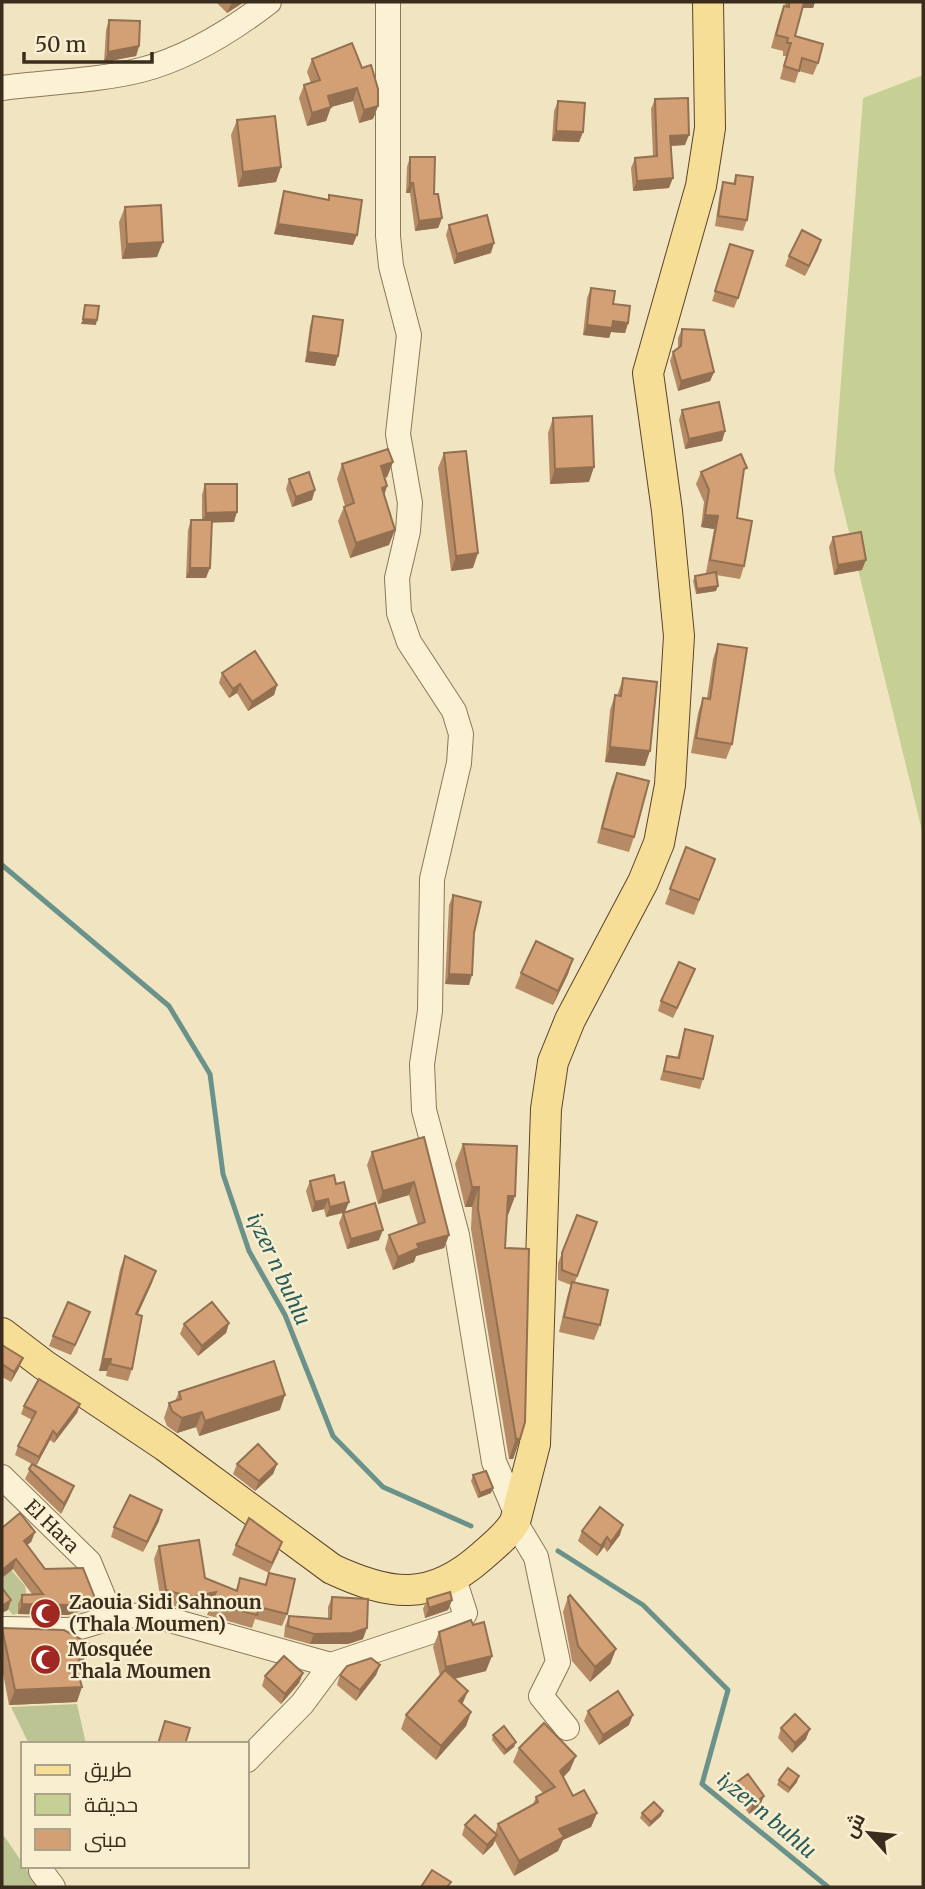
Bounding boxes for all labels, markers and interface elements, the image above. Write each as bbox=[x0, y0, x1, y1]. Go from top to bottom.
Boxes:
scale bar bbox=[24, 21, 152, 65]
text: 50 m bbox=[35, 31, 86, 58]
water label: iγzer n buhlu bbox=[241, 1208, 317, 1330]
street label: El Hara bbox=[20, 1494, 84, 1558]
place label: Zaouia Sidi Sahnoun (Thala Moumen) bbox=[69, 1590, 262, 1636]
mosque icon: Zaouia Sidi Sahnoun (Thala Moumen) bbox=[29, 1596, 63, 1630]
place label: Mosquée Thala Moumen bbox=[68, 1637, 211, 1683]
mosque icon: Mosquée Thala Moumen bbox=[28, 1643, 62, 1677]
legend bbox=[21, 1742, 248, 1868]
text: طريق bbox=[84, 1756, 132, 1783]
water label: iγzer n buhlu bbox=[712, 1766, 822, 1864]
text: حديقة bbox=[84, 1791, 138, 1818]
north arrow bbox=[834, 1798, 904, 1868]
text: ش bbox=[838, 1809, 870, 1842]
text: مبنى bbox=[84, 1826, 127, 1853]

